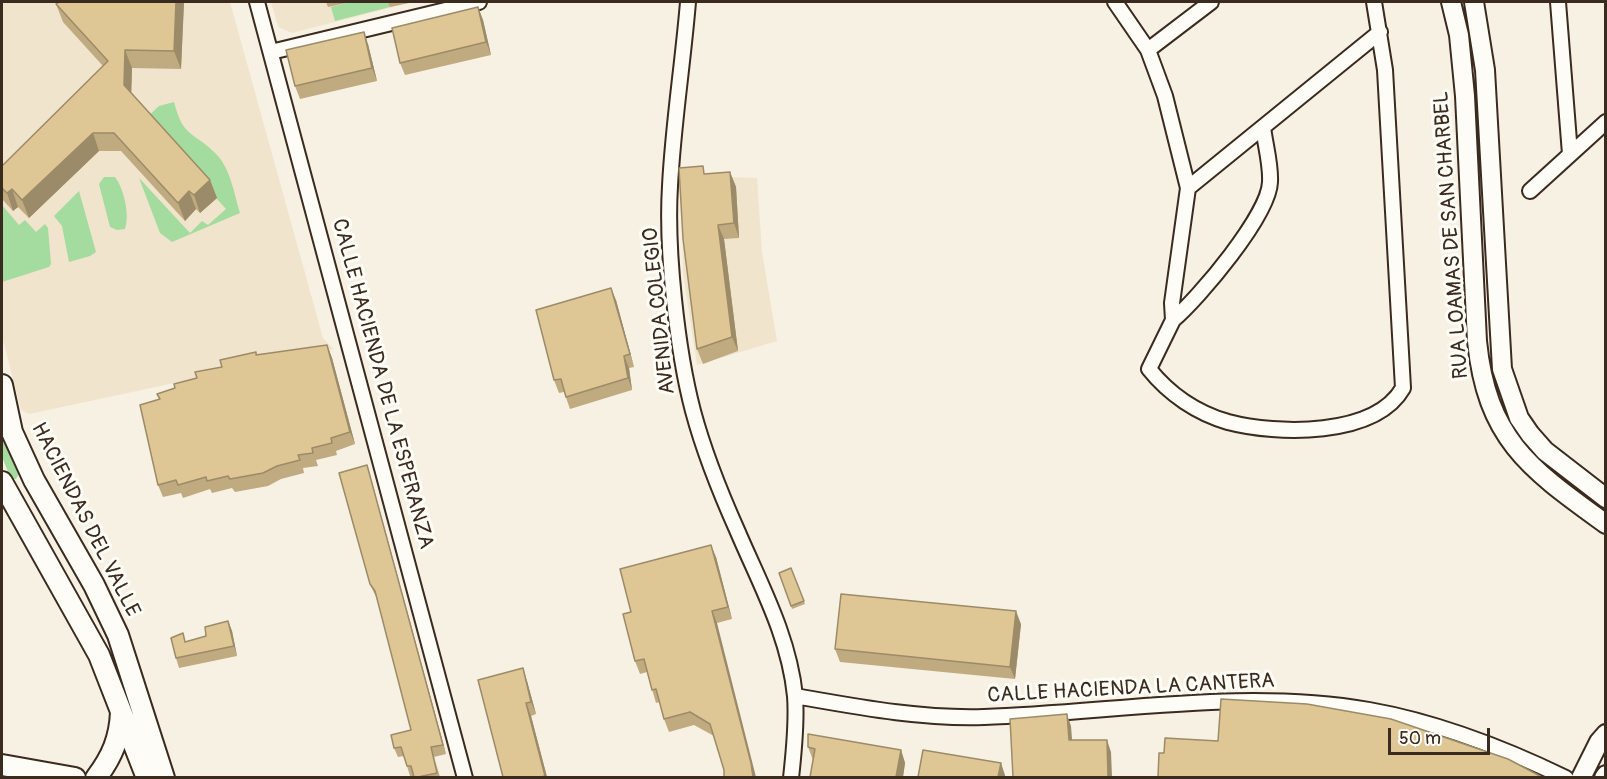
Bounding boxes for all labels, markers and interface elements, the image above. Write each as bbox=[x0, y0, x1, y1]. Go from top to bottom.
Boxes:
street label: RUA LOAMAS DE SAN CHARBEL bbox=[1429, 90, 1475, 380]
street label: CALLE HACIENDA DE LA ESPERANZA bbox=[326, 216, 438, 552]
street label: AVENIDA COLEGIO bbox=[639, 226, 681, 396]
street label: HACIENDAS DEL VALLE bbox=[25, 419, 145, 621]
street label: CALLE HACIENDA LA CANTERA bbox=[987, 669, 1275, 709]
scale bar bbox=[1391, 716, 1493, 754]
text: 50 m bbox=[1399, 727, 1441, 750]

